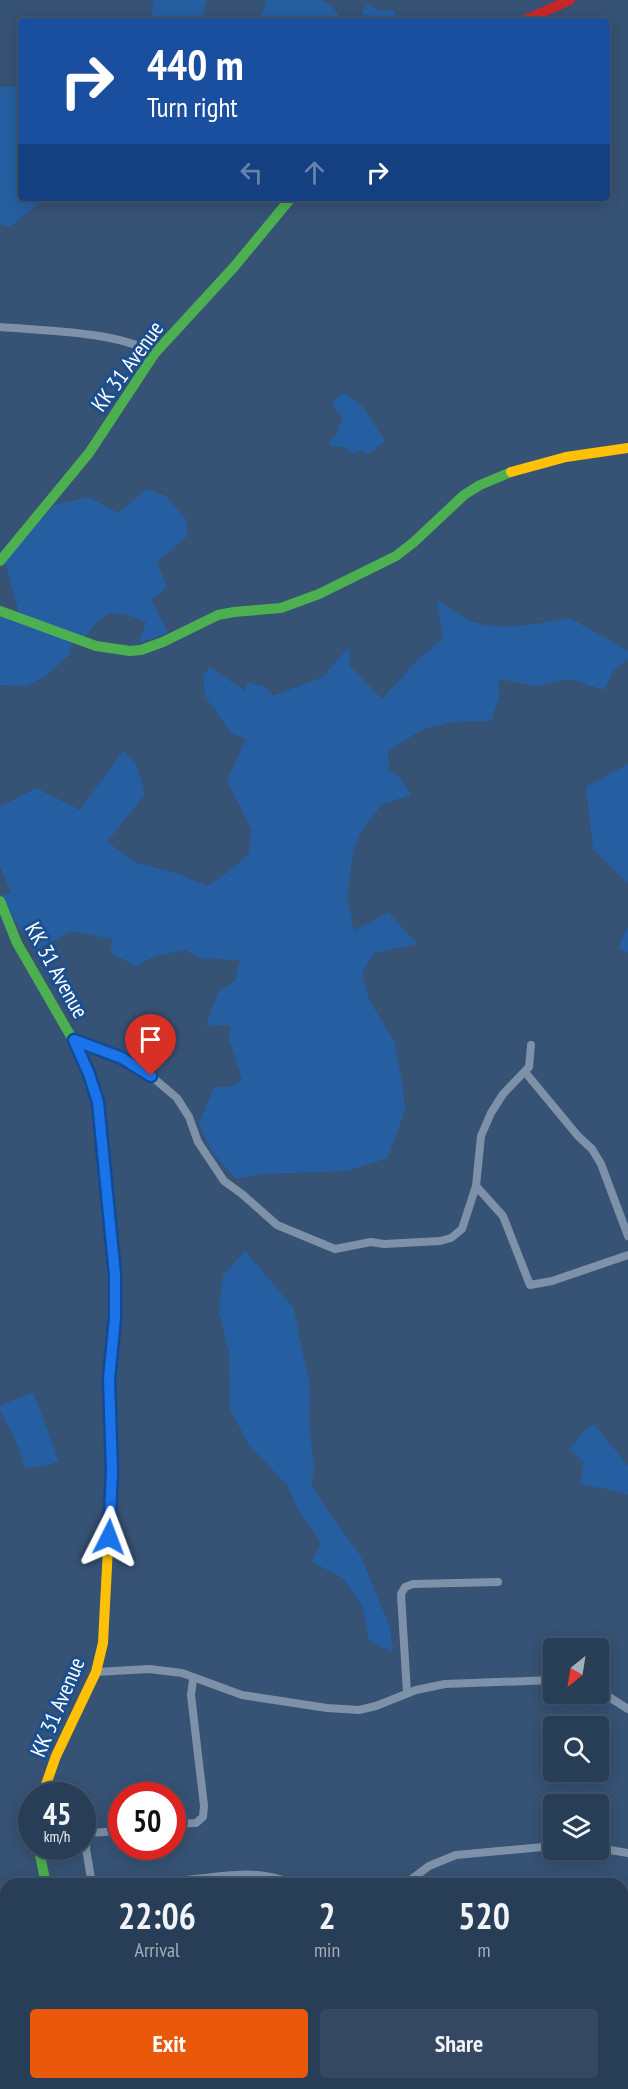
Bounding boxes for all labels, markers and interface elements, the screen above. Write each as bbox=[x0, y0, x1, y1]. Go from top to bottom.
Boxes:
text: 440 m bbox=[147, 37, 244, 92]
icon: right bbox=[48, 42, 126, 120]
text: Turn right bbox=[147, 90, 238, 124]
icon: left bbox=[235, 156, 268, 189]
icon: ahead bbox=[298, 156, 331, 189]
icon: right bbox=[361, 156, 394, 189]
street label: KK 31 Avenue bbox=[85, 315, 169, 417]
street label: KK 31 Avenue bbox=[19, 917, 95, 1023]
pin bbox=[125, 1014, 176, 1076]
icon: arrive bbox=[134, 1023, 167, 1056]
position arrow bbox=[77, 1505, 141, 1569]
north arrow bbox=[543, 1638, 609, 1704]
map controls bbox=[543, 1638, 609, 1860]
street label: KK 31 Avenue bbox=[24, 1653, 90, 1761]
button: search bbox=[543, 1716, 609, 1782]
speed limit sign: 50 bbox=[108, 1782, 186, 1860]
text: 45 bbox=[43, 1794, 71, 1833]
button: layers bbox=[543, 1794, 609, 1860]
text: km/h bbox=[44, 1827, 70, 1846]
text: 22:06 bbox=[118, 1892, 196, 1939]
text: 2 bbox=[318, 1892, 336, 1939]
text: 520 bbox=[458, 1892, 510, 1939]
text: Arrival bbox=[134, 1937, 180, 1963]
text: min bbox=[314, 1937, 340, 1963]
text: m bbox=[478, 1937, 491, 1963]
button: Exit bbox=[30, 2009, 308, 2078]
button: Share bbox=[320, 2009, 598, 2078]

